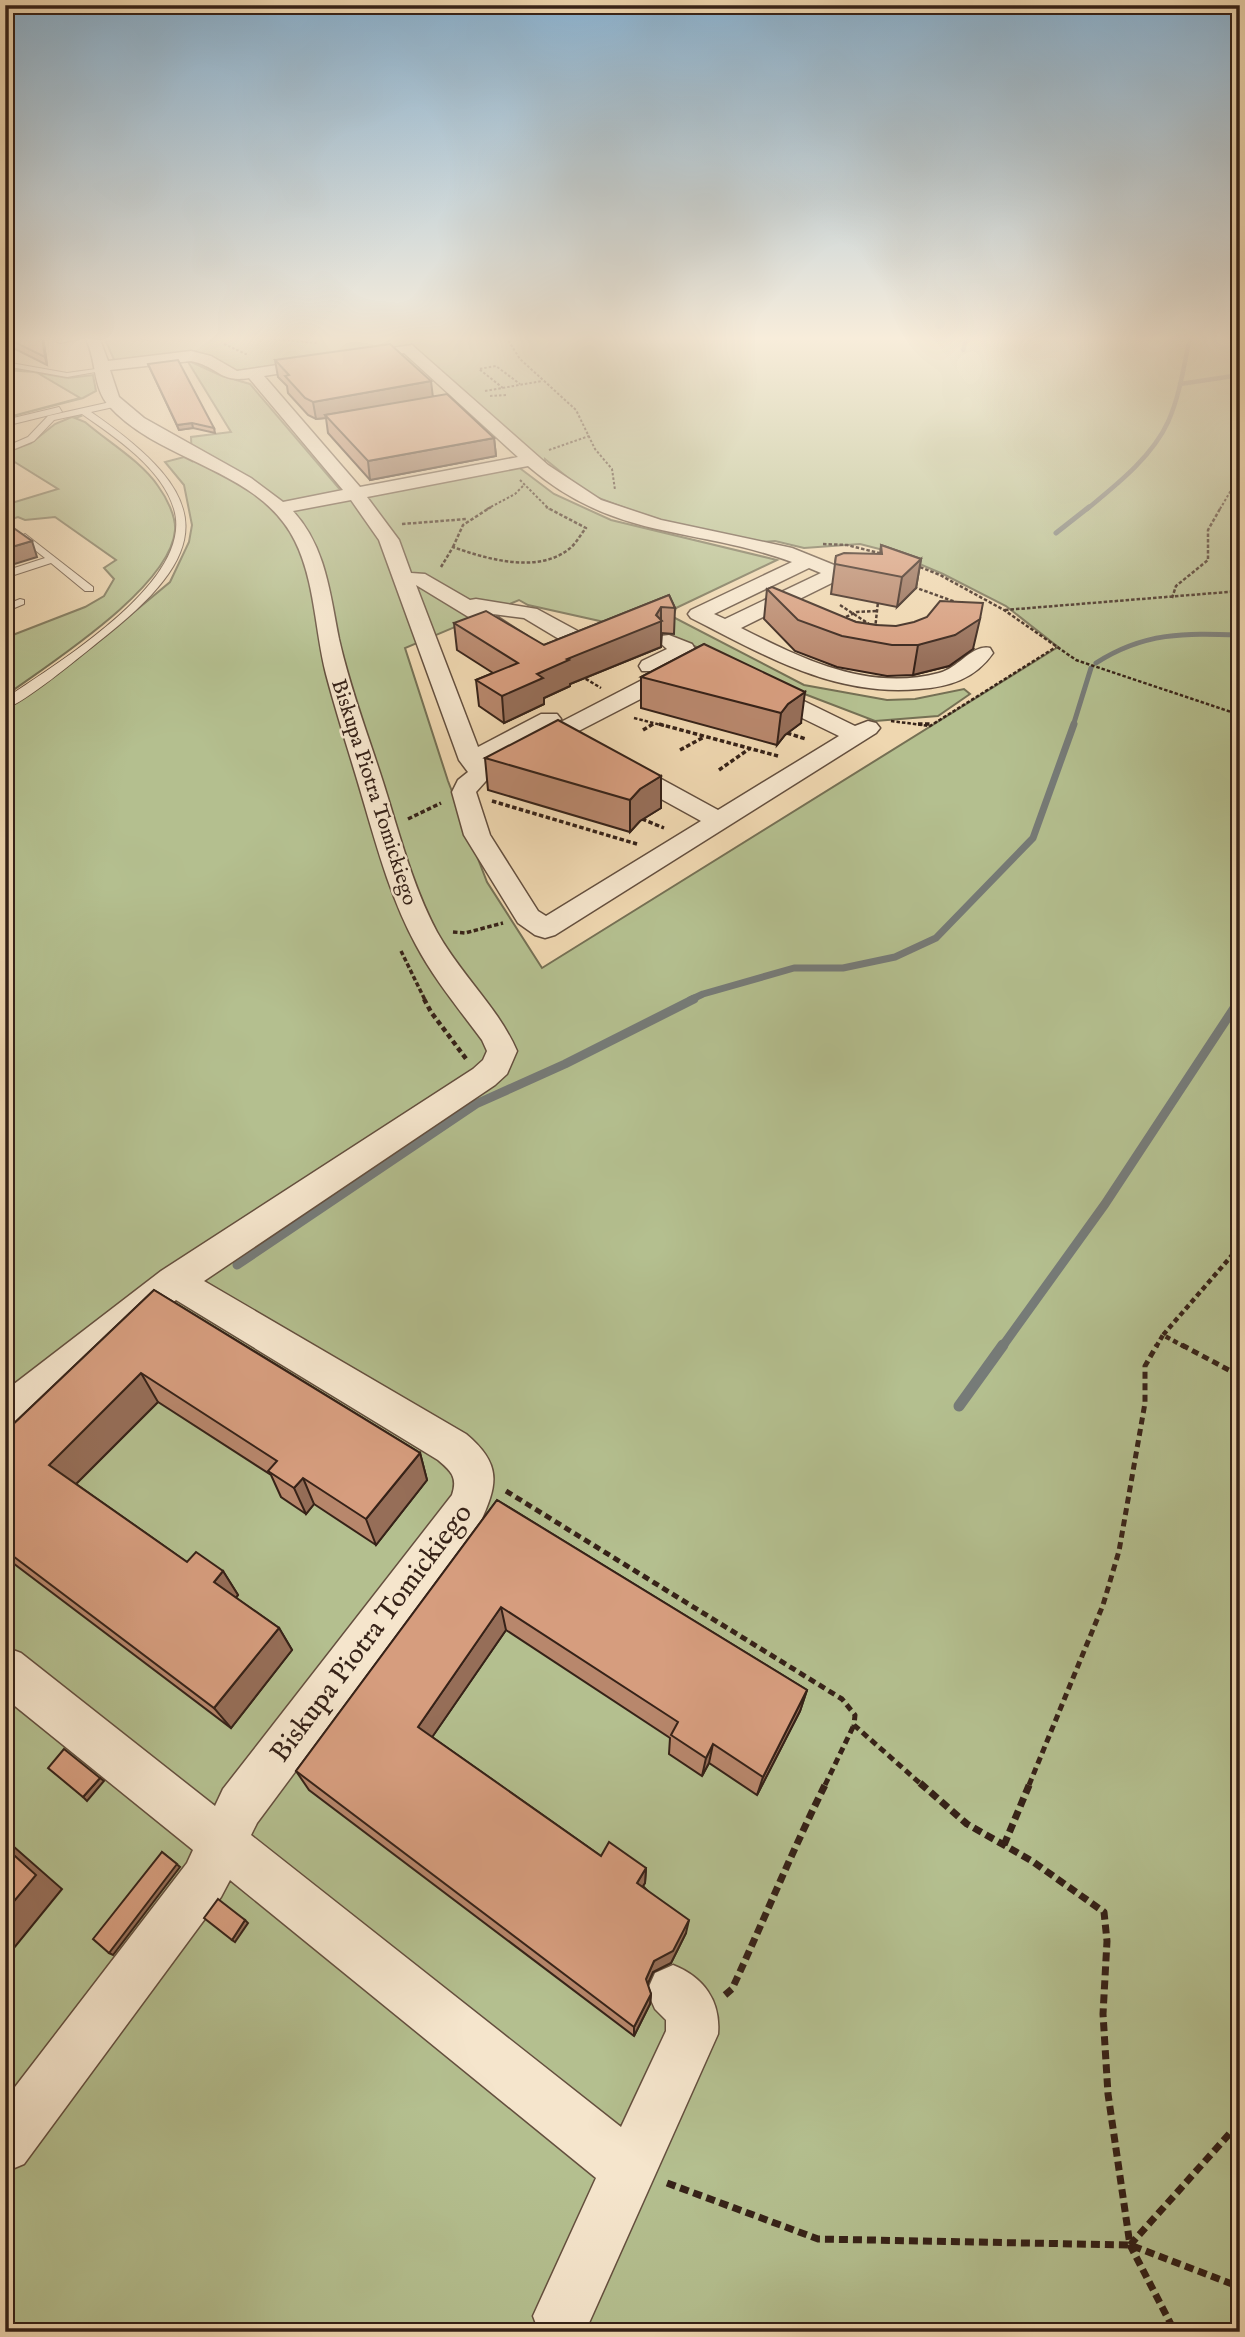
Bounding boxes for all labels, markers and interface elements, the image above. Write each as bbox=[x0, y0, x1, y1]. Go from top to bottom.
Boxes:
street label: Biskupa Piotra Tomickiego bbox=[324, 676, 423, 909]
street label: Biskupa Piotra Tomickiego bbox=[263, 1497, 481, 1770]

